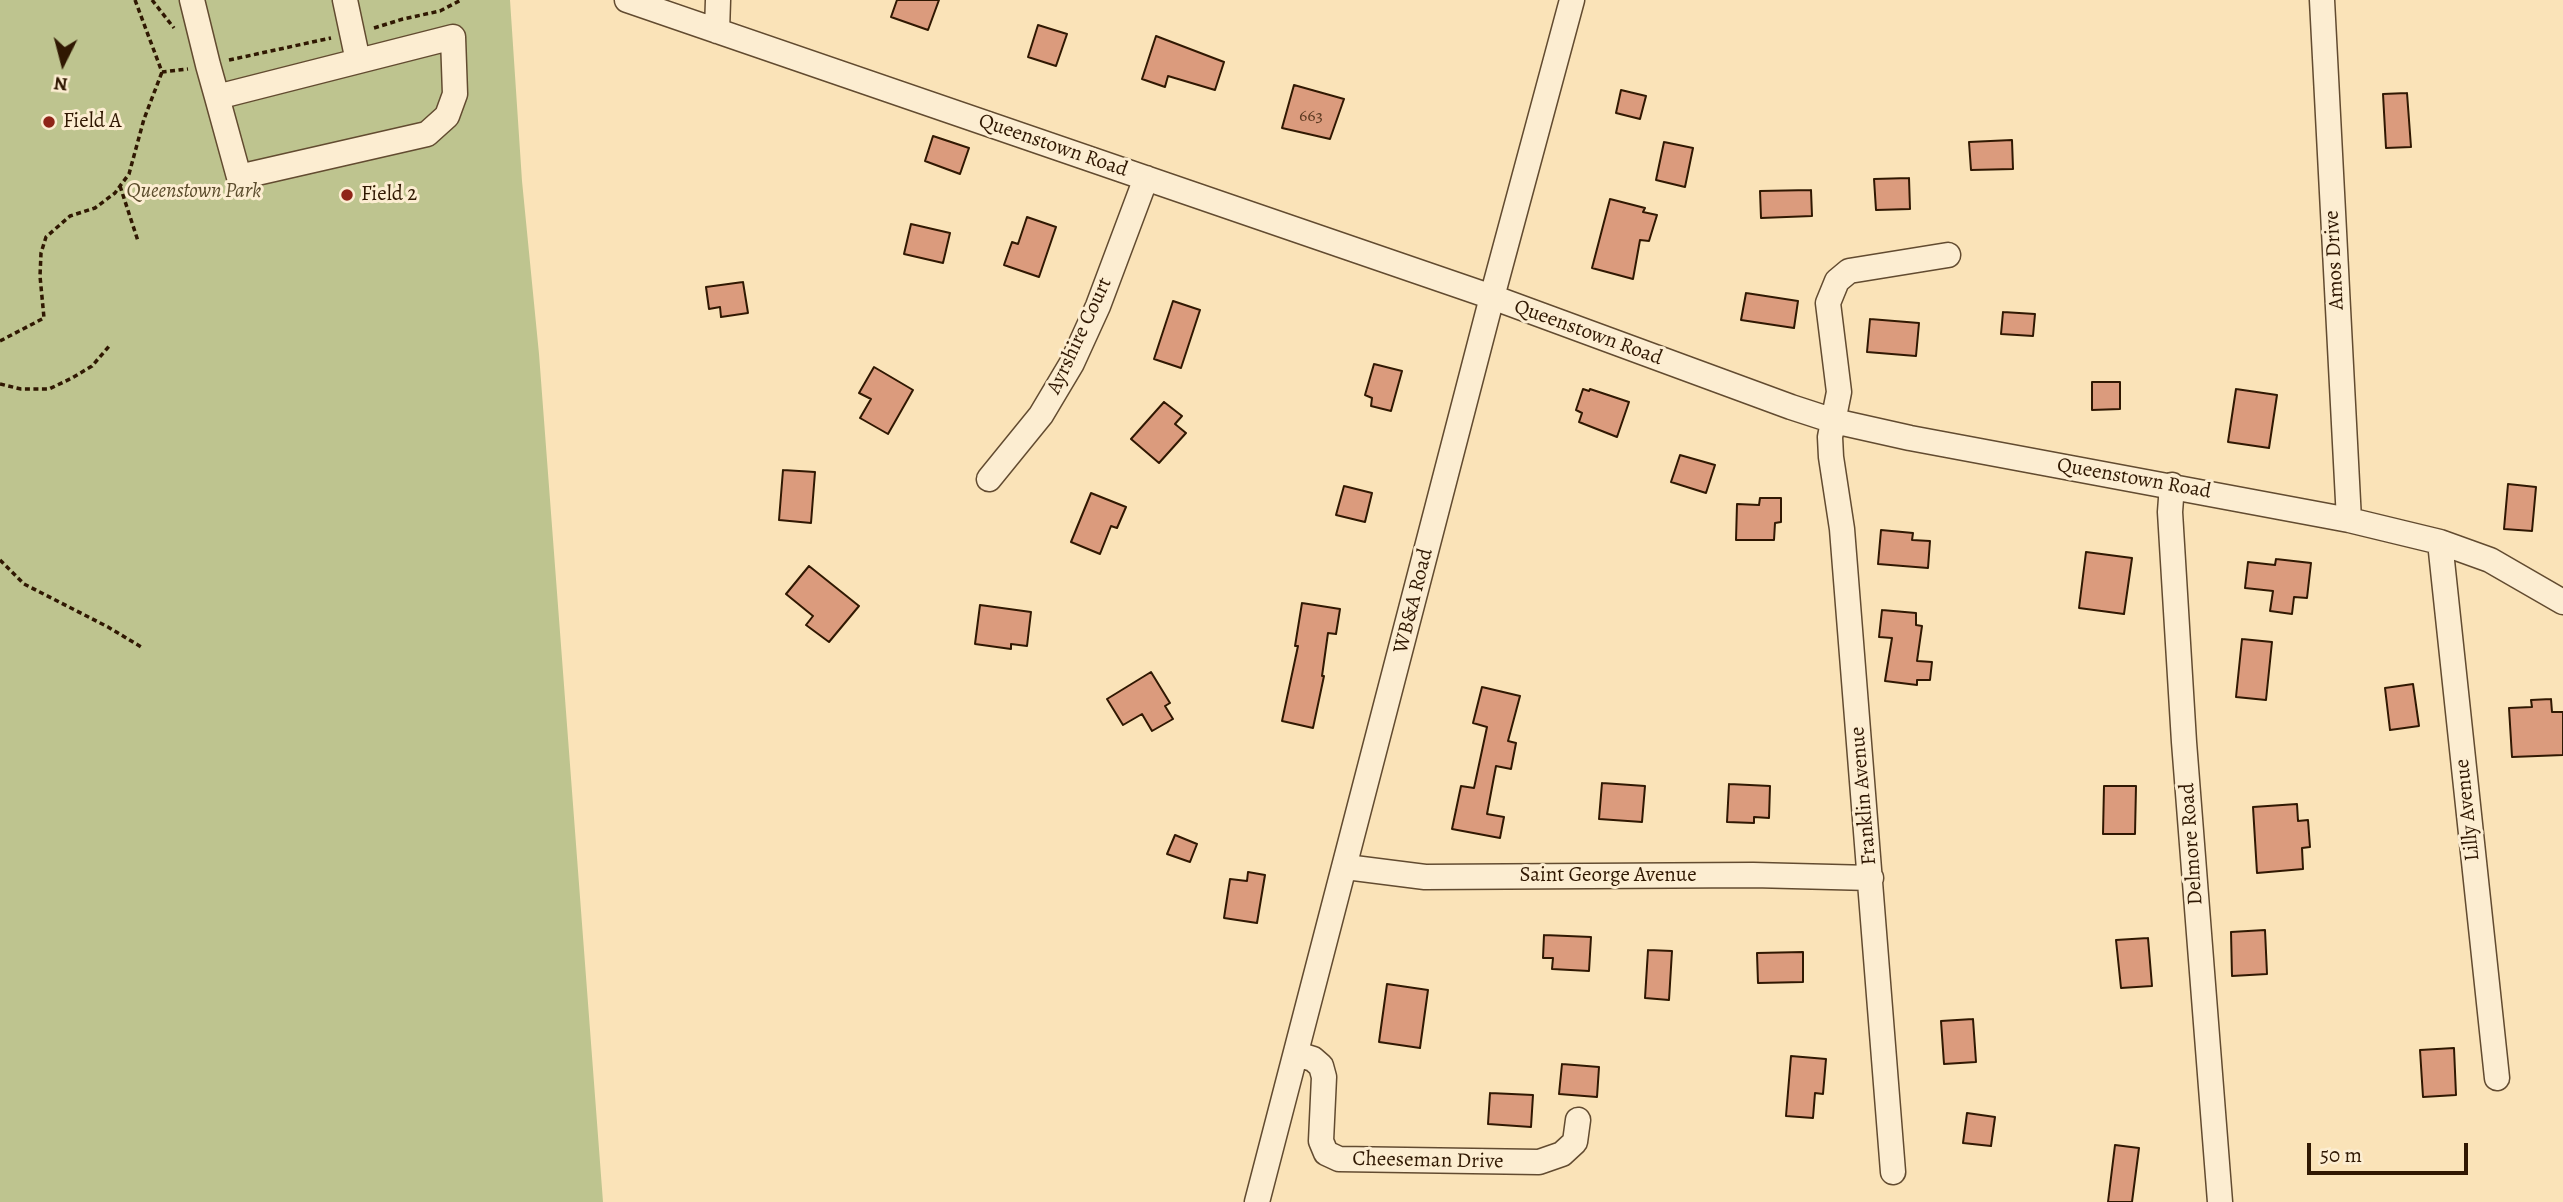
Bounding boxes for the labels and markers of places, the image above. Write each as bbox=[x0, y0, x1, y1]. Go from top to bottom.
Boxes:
place label: Field A bbox=[63, 109, 121, 135]
marker: Field A bbox=[41, 114, 57, 130]
place label: Field 2 bbox=[361, 182, 417, 208]
marker: Field 2 bbox=[339, 187, 355, 203]

